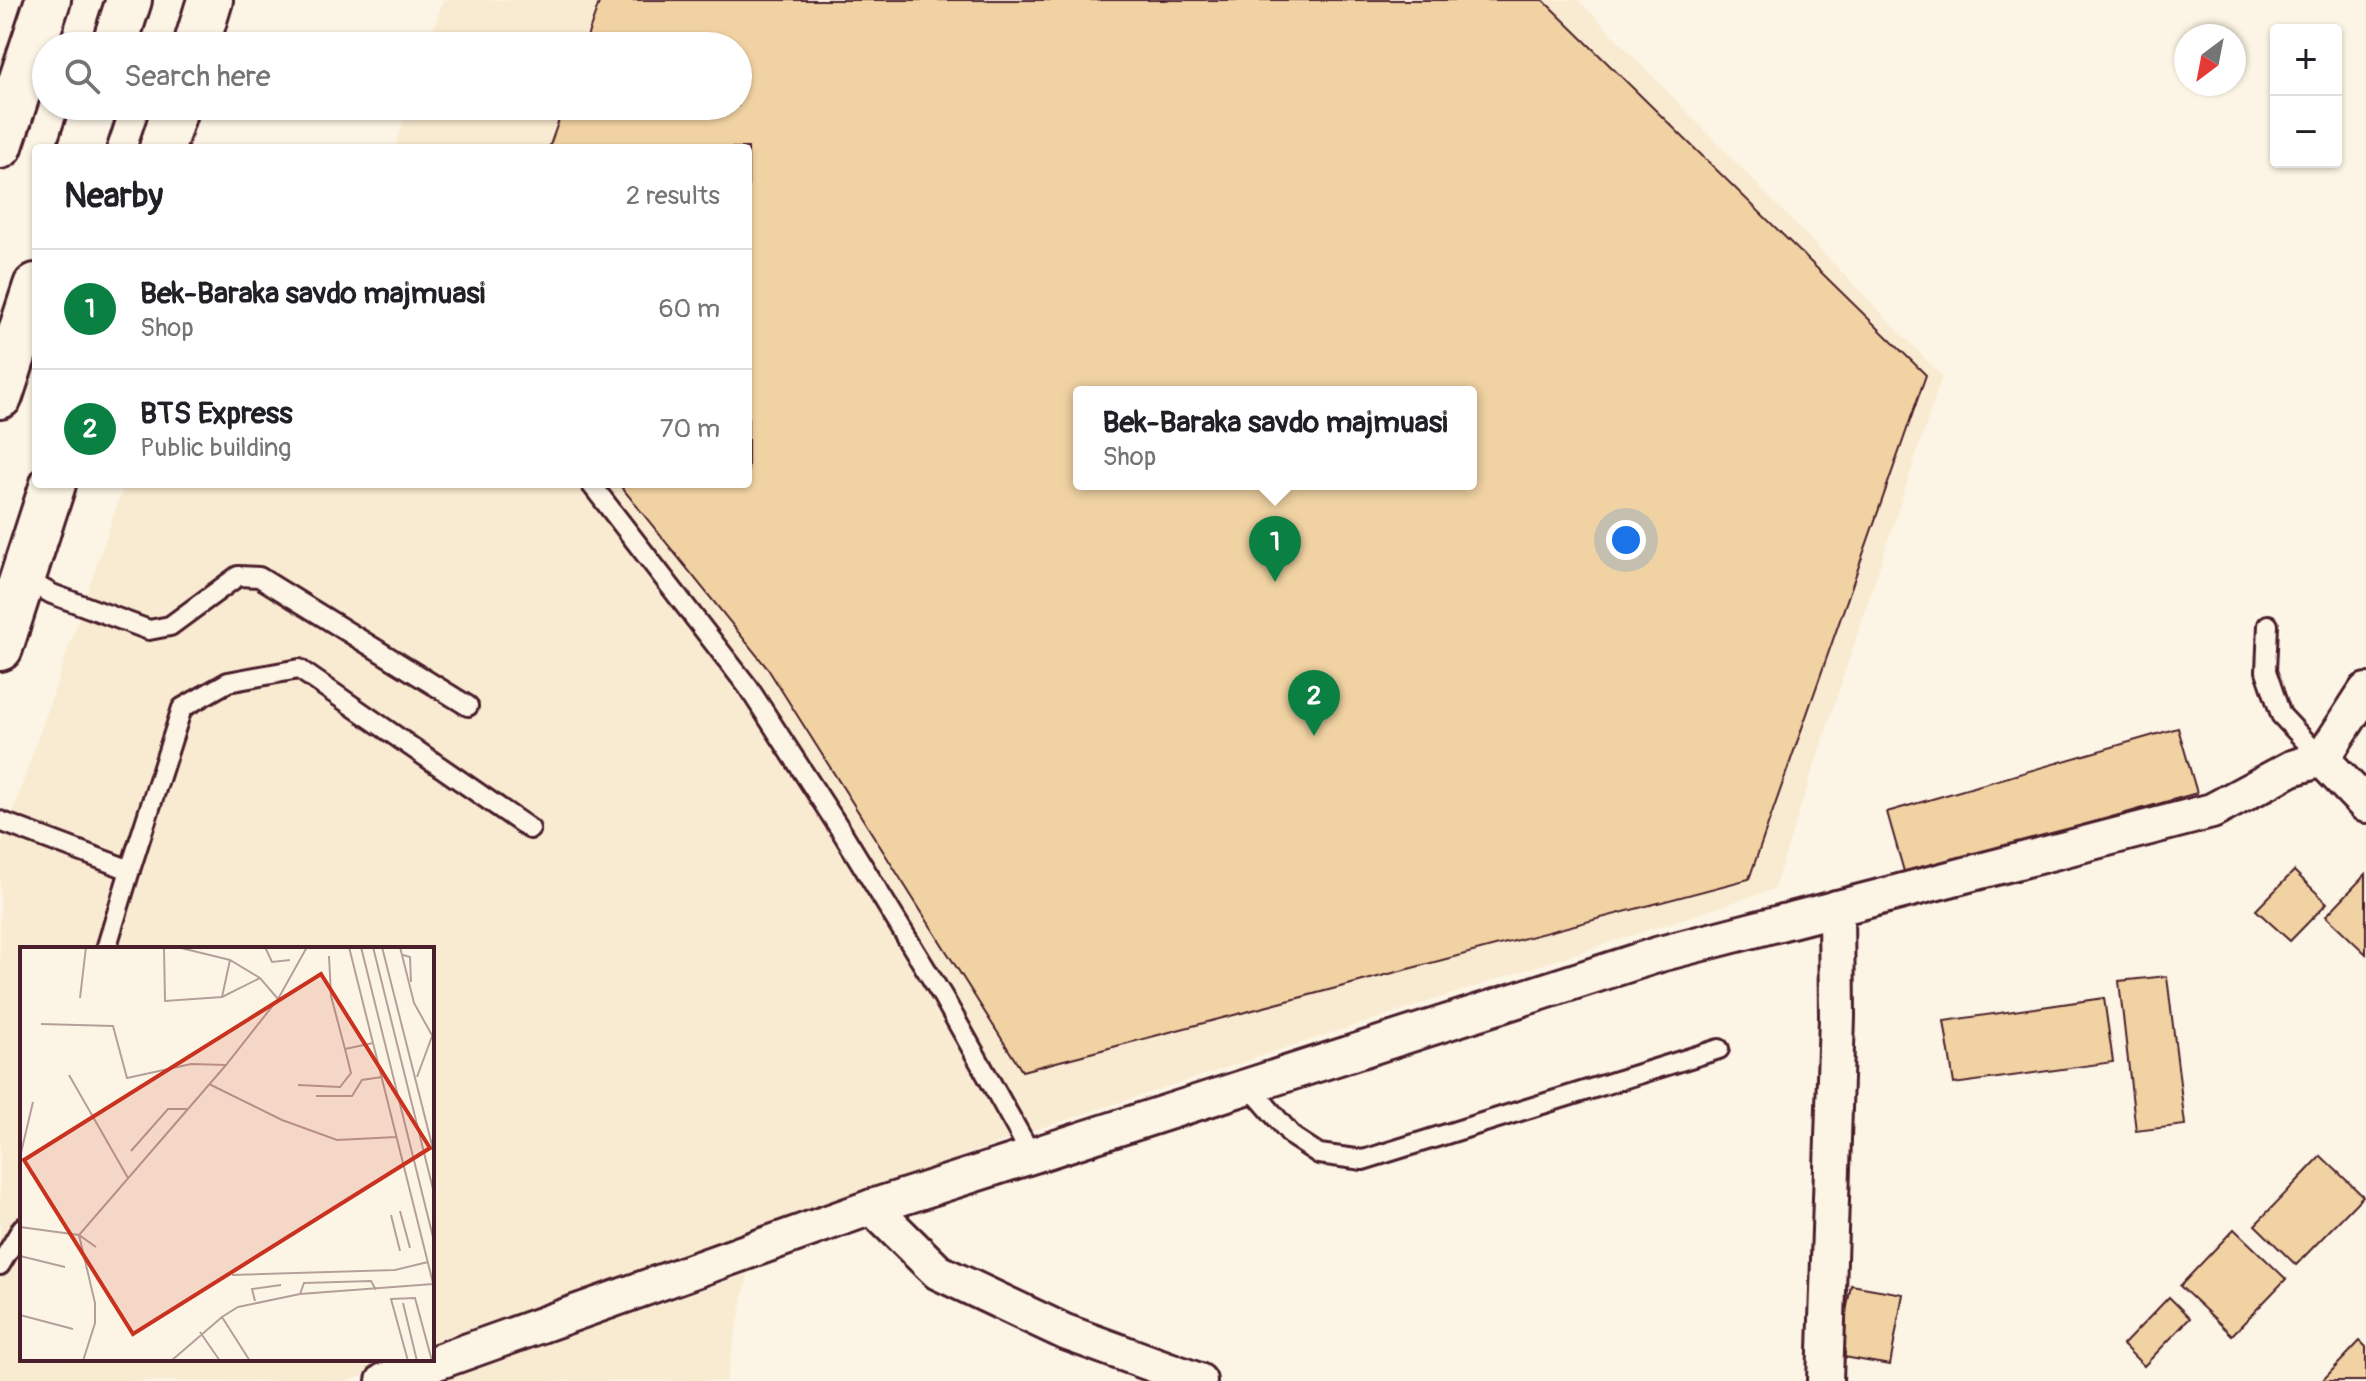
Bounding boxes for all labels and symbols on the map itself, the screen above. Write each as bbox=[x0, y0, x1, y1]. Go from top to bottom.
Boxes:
north arrow bbox=[2174, 24, 2246, 96]
pin: 1 bbox=[1249, 516, 1301, 582]
your location bbox=[1606, 520, 1646, 560]
pin: 2 bbox=[1288, 670, 1340, 736]
inset map bbox=[20, 947, 434, 1361]

